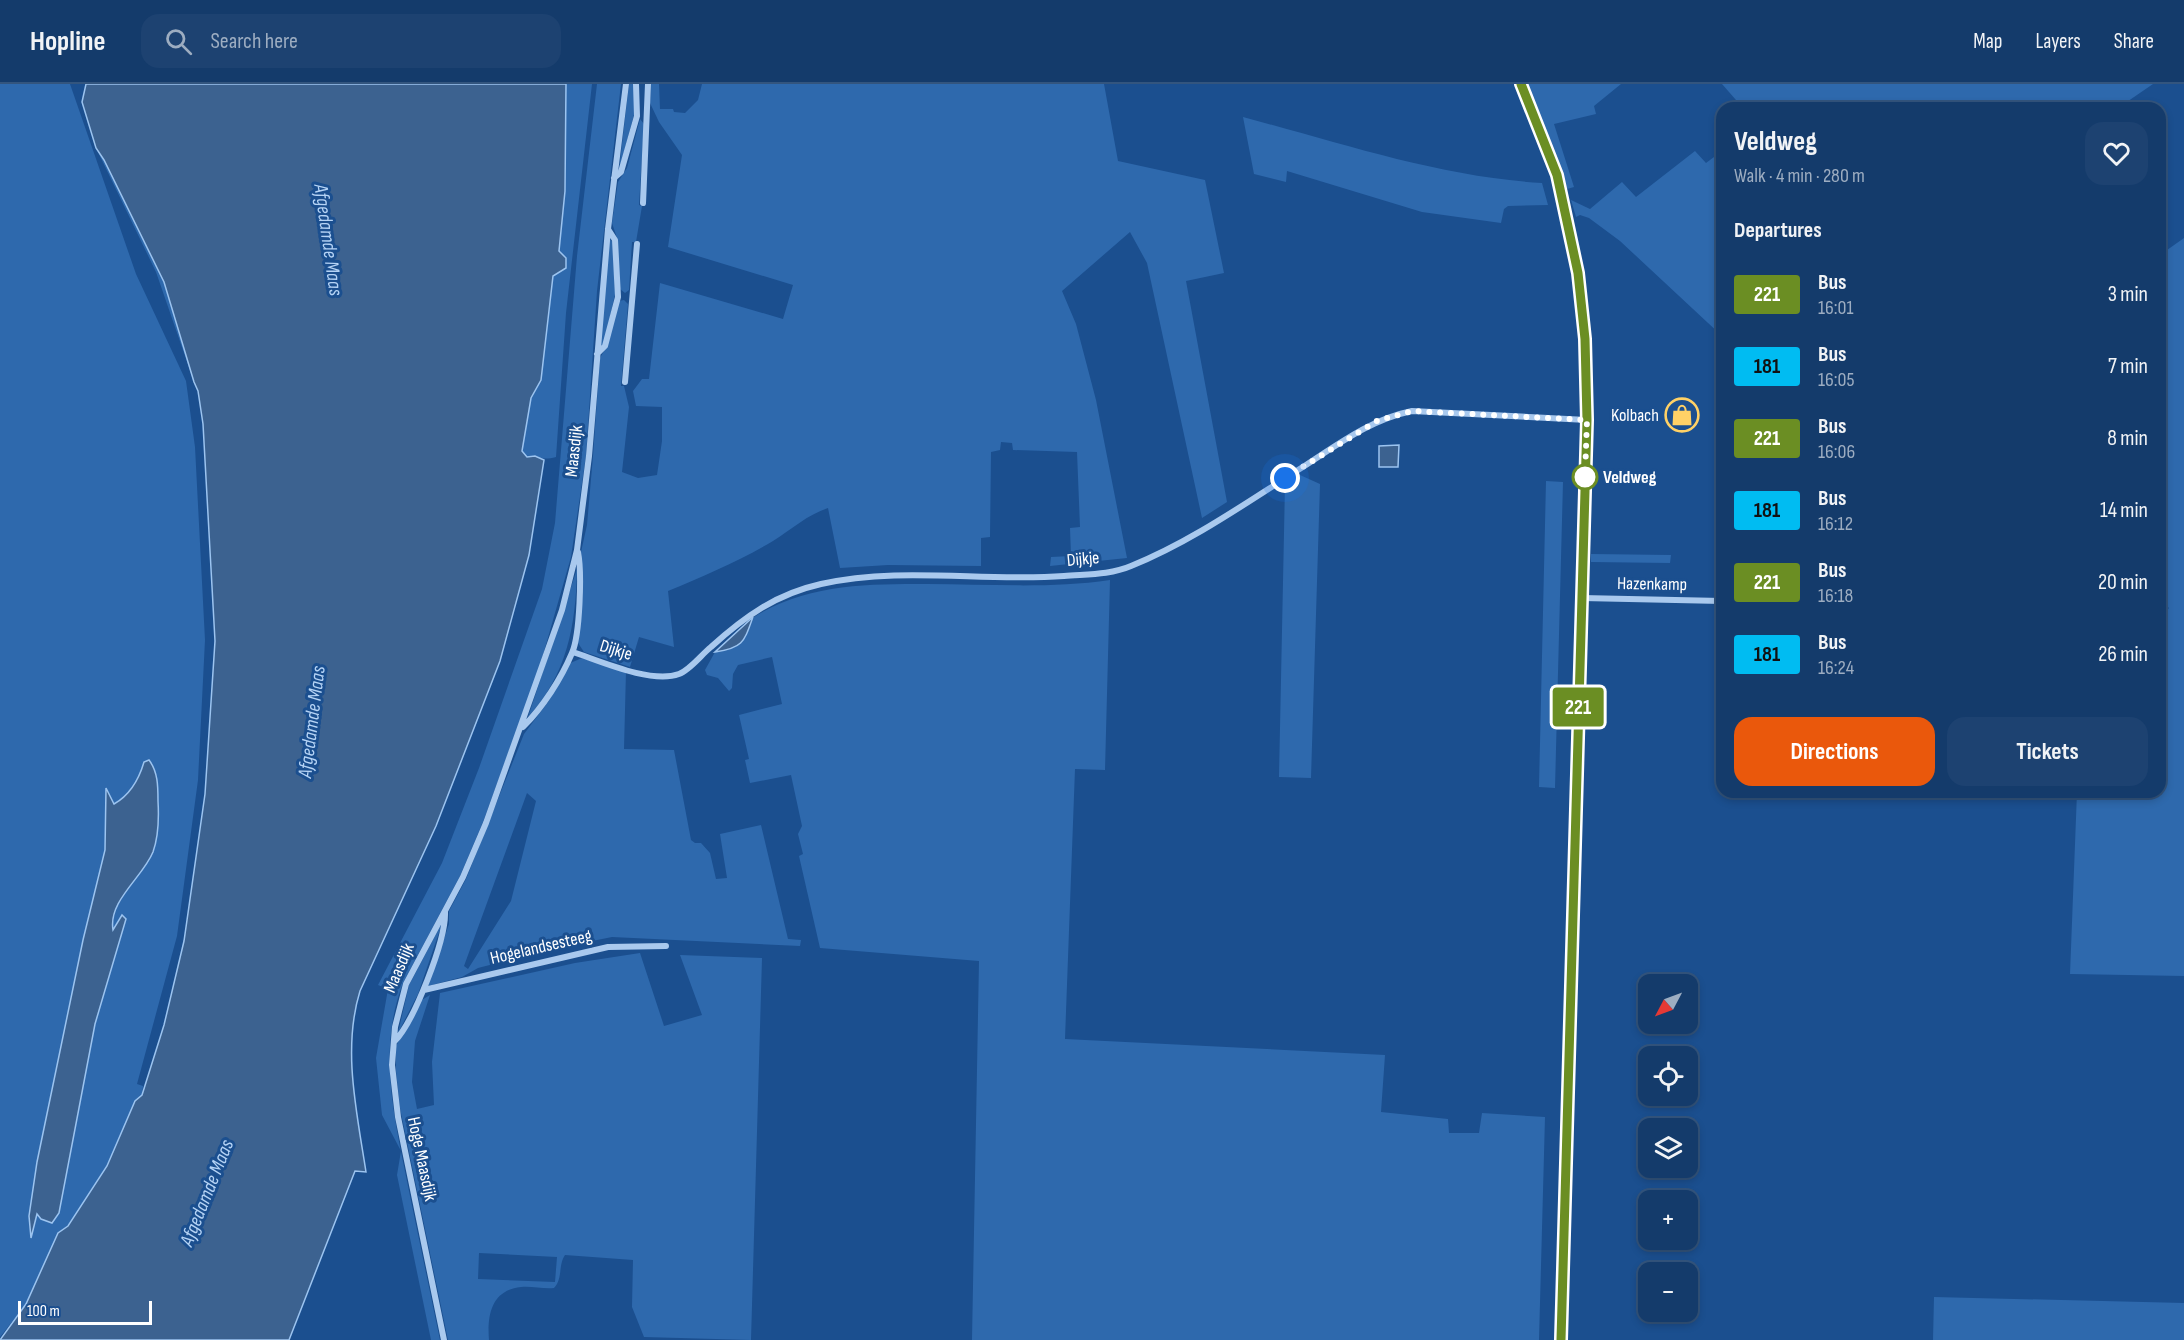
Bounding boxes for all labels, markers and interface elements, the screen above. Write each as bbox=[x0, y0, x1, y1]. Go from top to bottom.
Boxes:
search box bbox=[141, 14, 561, 68]
text: Hopline bbox=[30, 25, 105, 58]
icon: search bbox=[162, 25, 195, 58]
text: Search here bbox=[210, 28, 298, 55]
text: Map bbox=[1973, 29, 2002, 54]
text: Layers bbox=[2035, 29, 2081, 54]
text: Share bbox=[2114, 29, 2154, 54]
button: heart bbox=[2085, 122, 2148, 185]
text: Veldweg bbox=[1734, 125, 1817, 158]
text: Walk · 4 min · 280 m bbox=[1734, 164, 1865, 188]
water label: Afgedamde Maas bbox=[308, 182, 348, 297]
text: Departures bbox=[1734, 217, 1822, 244]
text: Bus bbox=[1818, 269, 1847, 296]
text: 3 min bbox=[2108, 281, 2148, 308]
text: 221 bbox=[1754, 282, 1780, 307]
text: 16:01 bbox=[1818, 296, 1853, 320]
text: Bus bbox=[1818, 341, 1847, 368]
text: 7 min bbox=[2108, 353, 2148, 380]
text: 181 bbox=[1754, 354, 1780, 379]
text: 16:05 bbox=[1818, 368, 1854, 392]
shop icon: Kolbach bbox=[1664, 397, 1700, 433]
place label: Kolbach bbox=[1611, 405, 1659, 426]
text: Bus bbox=[1818, 413, 1847, 440]
street label: Maasdijk bbox=[561, 424, 587, 478]
text: 8 min bbox=[2107, 425, 2148, 452]
text: 221 bbox=[1754, 426, 1780, 451]
text: 16:06 bbox=[1818, 440, 1855, 464]
your location bbox=[1270, 463, 1300, 493]
marker: Veldweg bbox=[1572, 464, 1598, 490]
place label: Veldweg bbox=[1603, 467, 1657, 488]
text: Bus bbox=[1818, 485, 1847, 512]
text: 14 min bbox=[2100, 497, 2148, 524]
text: 181 bbox=[1754, 498, 1780, 523]
text: 16:12 bbox=[1818, 512, 1853, 536]
street label: Dijkje bbox=[1066, 547, 1100, 571]
text: Bus bbox=[1818, 557, 1847, 584]
text: 20 min bbox=[2098, 569, 2148, 596]
text: 221 bbox=[1754, 570, 1780, 595]
street label: Hazenkamp bbox=[1617, 573, 1687, 595]
text: 16:18 bbox=[1818, 584, 1853, 608]
text: Bus bbox=[1818, 629, 1847, 656]
street label: Dijkje bbox=[597, 635, 635, 665]
text: 26 min bbox=[2098, 641, 2148, 668]
text: 181 bbox=[1754, 642, 1780, 667]
text: 16:24 bbox=[1818, 656, 1854, 680]
water label: Afgedamde Maas bbox=[293, 665, 331, 780]
line badge: 221 bbox=[1544, 688, 1612, 726]
text: 221 bbox=[1565, 695, 1591, 720]
button: Directions bbox=[1734, 717, 1935, 786]
button: Tickets bbox=[1947, 717, 2148, 786]
street label: Hogelandsesteeg bbox=[488, 925, 594, 969]
street label: Maasdijk bbox=[379, 940, 419, 996]
north arrow bbox=[1638, 974, 1698, 1034]
map controls bbox=[1638, 974, 1698, 1322]
button: locate bbox=[1638, 1046, 1698, 1106]
street label: Hoge Maasdijk bbox=[403, 1115, 441, 1203]
button: layers bbox=[1638, 1118, 1698, 1178]
water label: Afgedamde Maas bbox=[174, 1136, 239, 1251]
button: + bbox=[1638, 1190, 1698, 1250]
button: − bbox=[1638, 1262, 1698, 1322]
scale bar bbox=[18, 1298, 152, 1326]
text: 100 m bbox=[27, 1302, 60, 1321]

